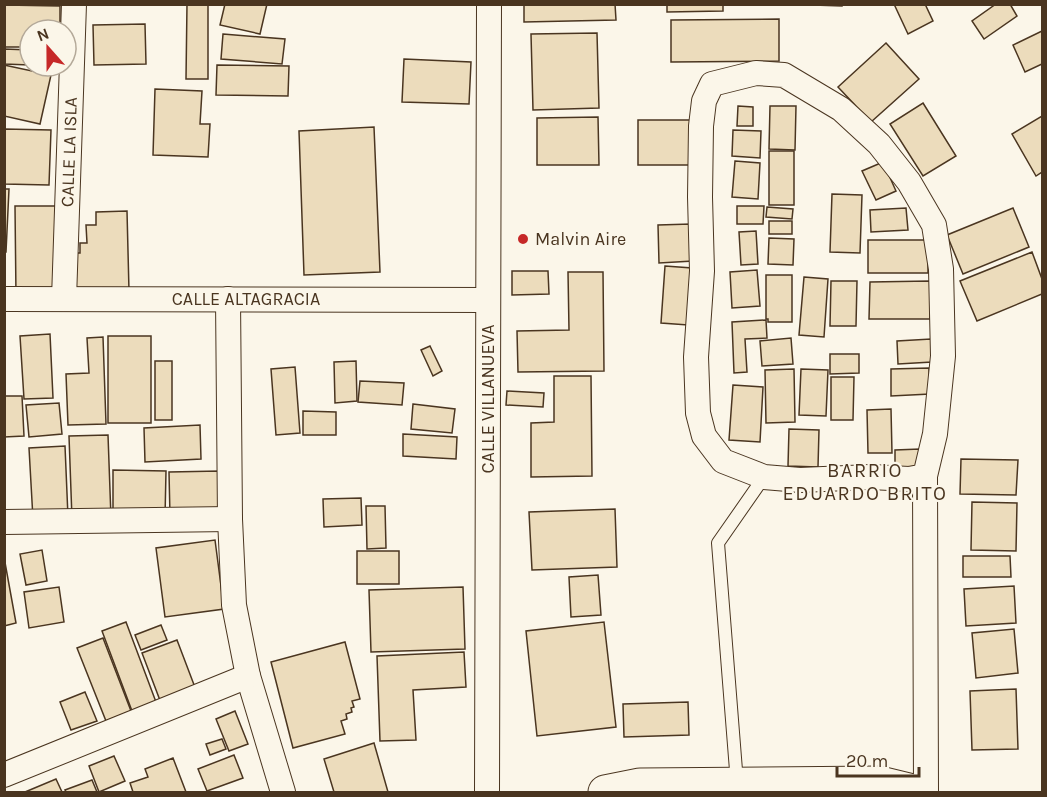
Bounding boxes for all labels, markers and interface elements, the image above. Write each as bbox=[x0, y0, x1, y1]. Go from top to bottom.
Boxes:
north arrow bbox=[18, 18, 78, 78]
text: N bbox=[34, 24, 52, 45]
street label: CALLE LA ISLA bbox=[56, 96, 82, 208]
place label: Malvin Aire bbox=[535, 228, 626, 250]
marker: Malvin Aire bbox=[516, 232, 530, 246]
street label: CALLE ALTAGRACIA bbox=[172, 288, 320, 310]
street label: CALLE VILLANUEVA bbox=[477, 324, 499, 474]
district label: BARRIO EDUARDO BRITO bbox=[783, 459, 947, 505]
scale bar bbox=[837, 740, 920, 778]
text: 20 m bbox=[846, 750, 888, 772]

